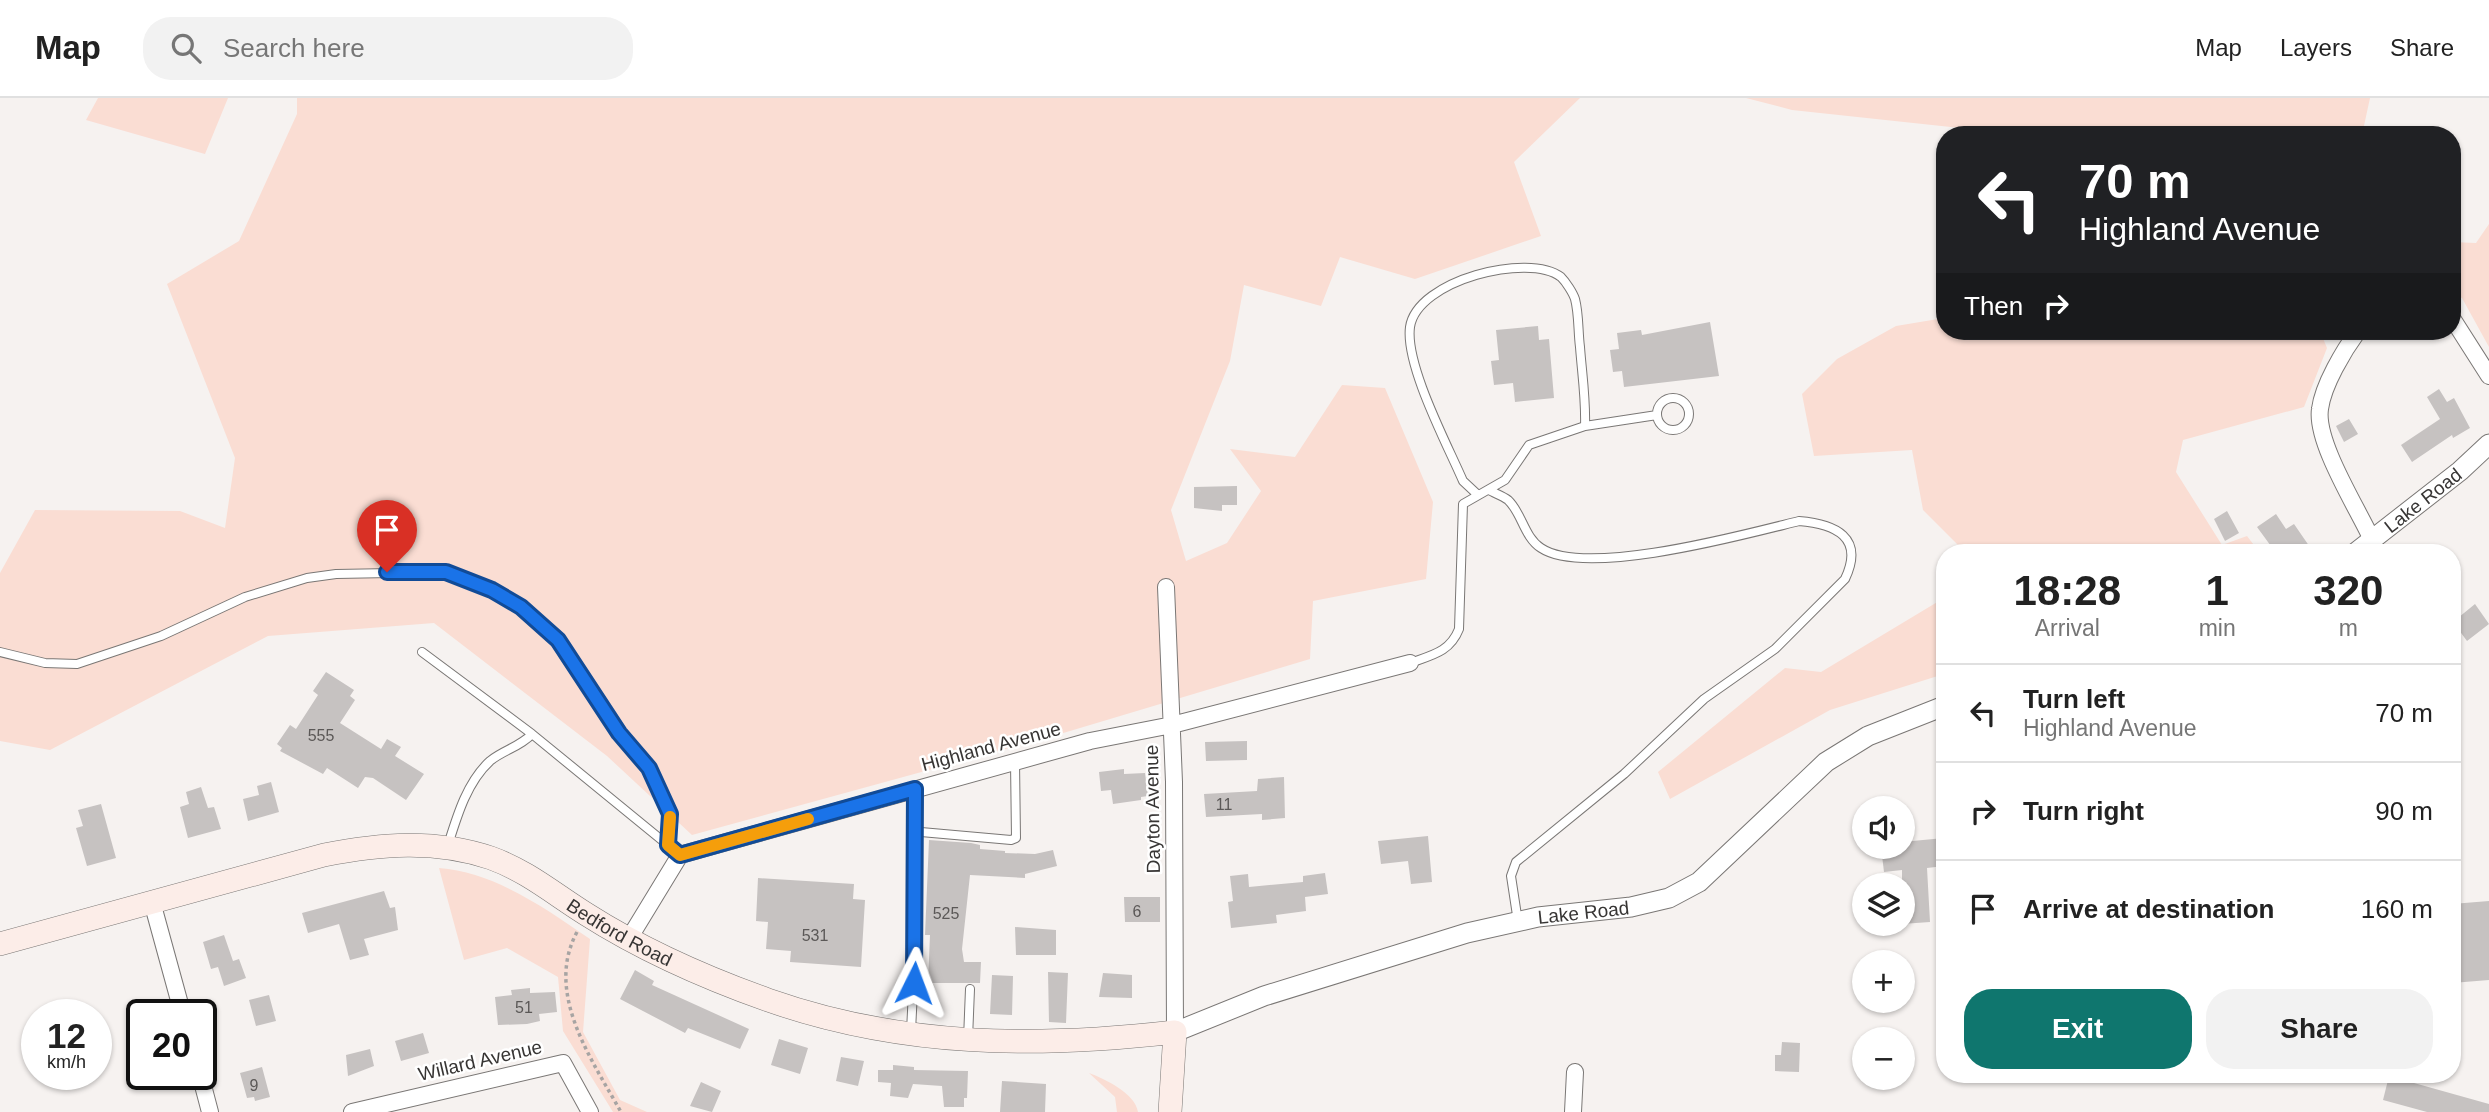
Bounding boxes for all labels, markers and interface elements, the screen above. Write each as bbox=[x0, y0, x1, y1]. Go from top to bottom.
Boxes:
search box bbox=[143, 17, 633, 80]
text: Map bbox=[35, 29, 101, 66]
icon: search bbox=[167, 29, 205, 67]
text: Search here bbox=[223, 33, 365, 63]
text: Map bbox=[2195, 34, 2242, 61]
text: Layers bbox=[2280, 34, 2352, 61]
text: Share bbox=[2390, 34, 2454, 61]
icon: left bbox=[1964, 154, 2055, 245]
text: 70 m bbox=[2079, 154, 2191, 208]
text: Highland Avenue bbox=[2079, 211, 2320, 247]
icon: right bbox=[2037, 287, 2075, 325]
text: Then bbox=[1964, 291, 2023, 321]
street label: Lake Road bbox=[2380, 464, 2466, 537]
pin bbox=[357, 500, 417, 572]
icon: arrive bbox=[368, 511, 406, 549]
text: 18:28 bbox=[2014, 567, 2121, 614]
text: 1 bbox=[2205, 567, 2229, 614]
text: 320 bbox=[2313, 567, 2383, 614]
text: Arrival bbox=[2035, 615, 2100, 641]
text: min bbox=[2199, 615, 2236, 641]
text: m bbox=[2339, 615, 2358, 641]
text: Turn left bbox=[2023, 684, 2125, 714]
icon: left bbox=[1964, 694, 2002, 732]
text: 70 m bbox=[2375, 698, 2433, 728]
text: Highland Avenue bbox=[2023, 715, 2197, 741]
street label: Highland Avenue bbox=[919, 718, 1063, 775]
house number: 555 bbox=[308, 727, 334, 744]
street label: Dayton Avenue bbox=[1141, 745, 1164, 873]
icon: right bbox=[1964, 792, 2002, 830]
house number: 11 bbox=[1216, 796, 1232, 813]
map controls bbox=[1852, 796, 1915, 1090]
button: sound bbox=[1852, 796, 1915, 859]
text: Turn right bbox=[2023, 796, 2144, 826]
text: 90 m bbox=[2375, 796, 2433, 826]
button: layers bbox=[1852, 873, 1915, 936]
icon: arrive bbox=[1964, 890, 2002, 928]
text: Arrive at destination bbox=[2023, 894, 2274, 924]
text: 160 m bbox=[2361, 894, 2433, 924]
street label: Bedford Road bbox=[563, 895, 675, 970]
street label: Lake Road bbox=[1537, 897, 1630, 928]
house number: 6 bbox=[1133, 903, 1142, 920]
house number: 525 bbox=[933, 905, 959, 922]
house number: 531 bbox=[802, 927, 828, 944]
position arrow bbox=[877, 946, 951, 1020]
button: + bbox=[1852, 950, 1915, 1013]
button: Exit bbox=[1964, 989, 2192, 1069]
button: Share bbox=[2206, 989, 2433, 1069]
speed limit sign: 20 bbox=[126, 999, 217, 1090]
house number: 51 bbox=[515, 999, 533, 1016]
text: 12 bbox=[47, 1016, 86, 1055]
button: − bbox=[1852, 1027, 1915, 1090]
street label: Willard Avenue bbox=[416, 1036, 544, 1085]
text: km/h bbox=[47, 1052, 86, 1072]
house number: 9 bbox=[250, 1077, 259, 1094]

